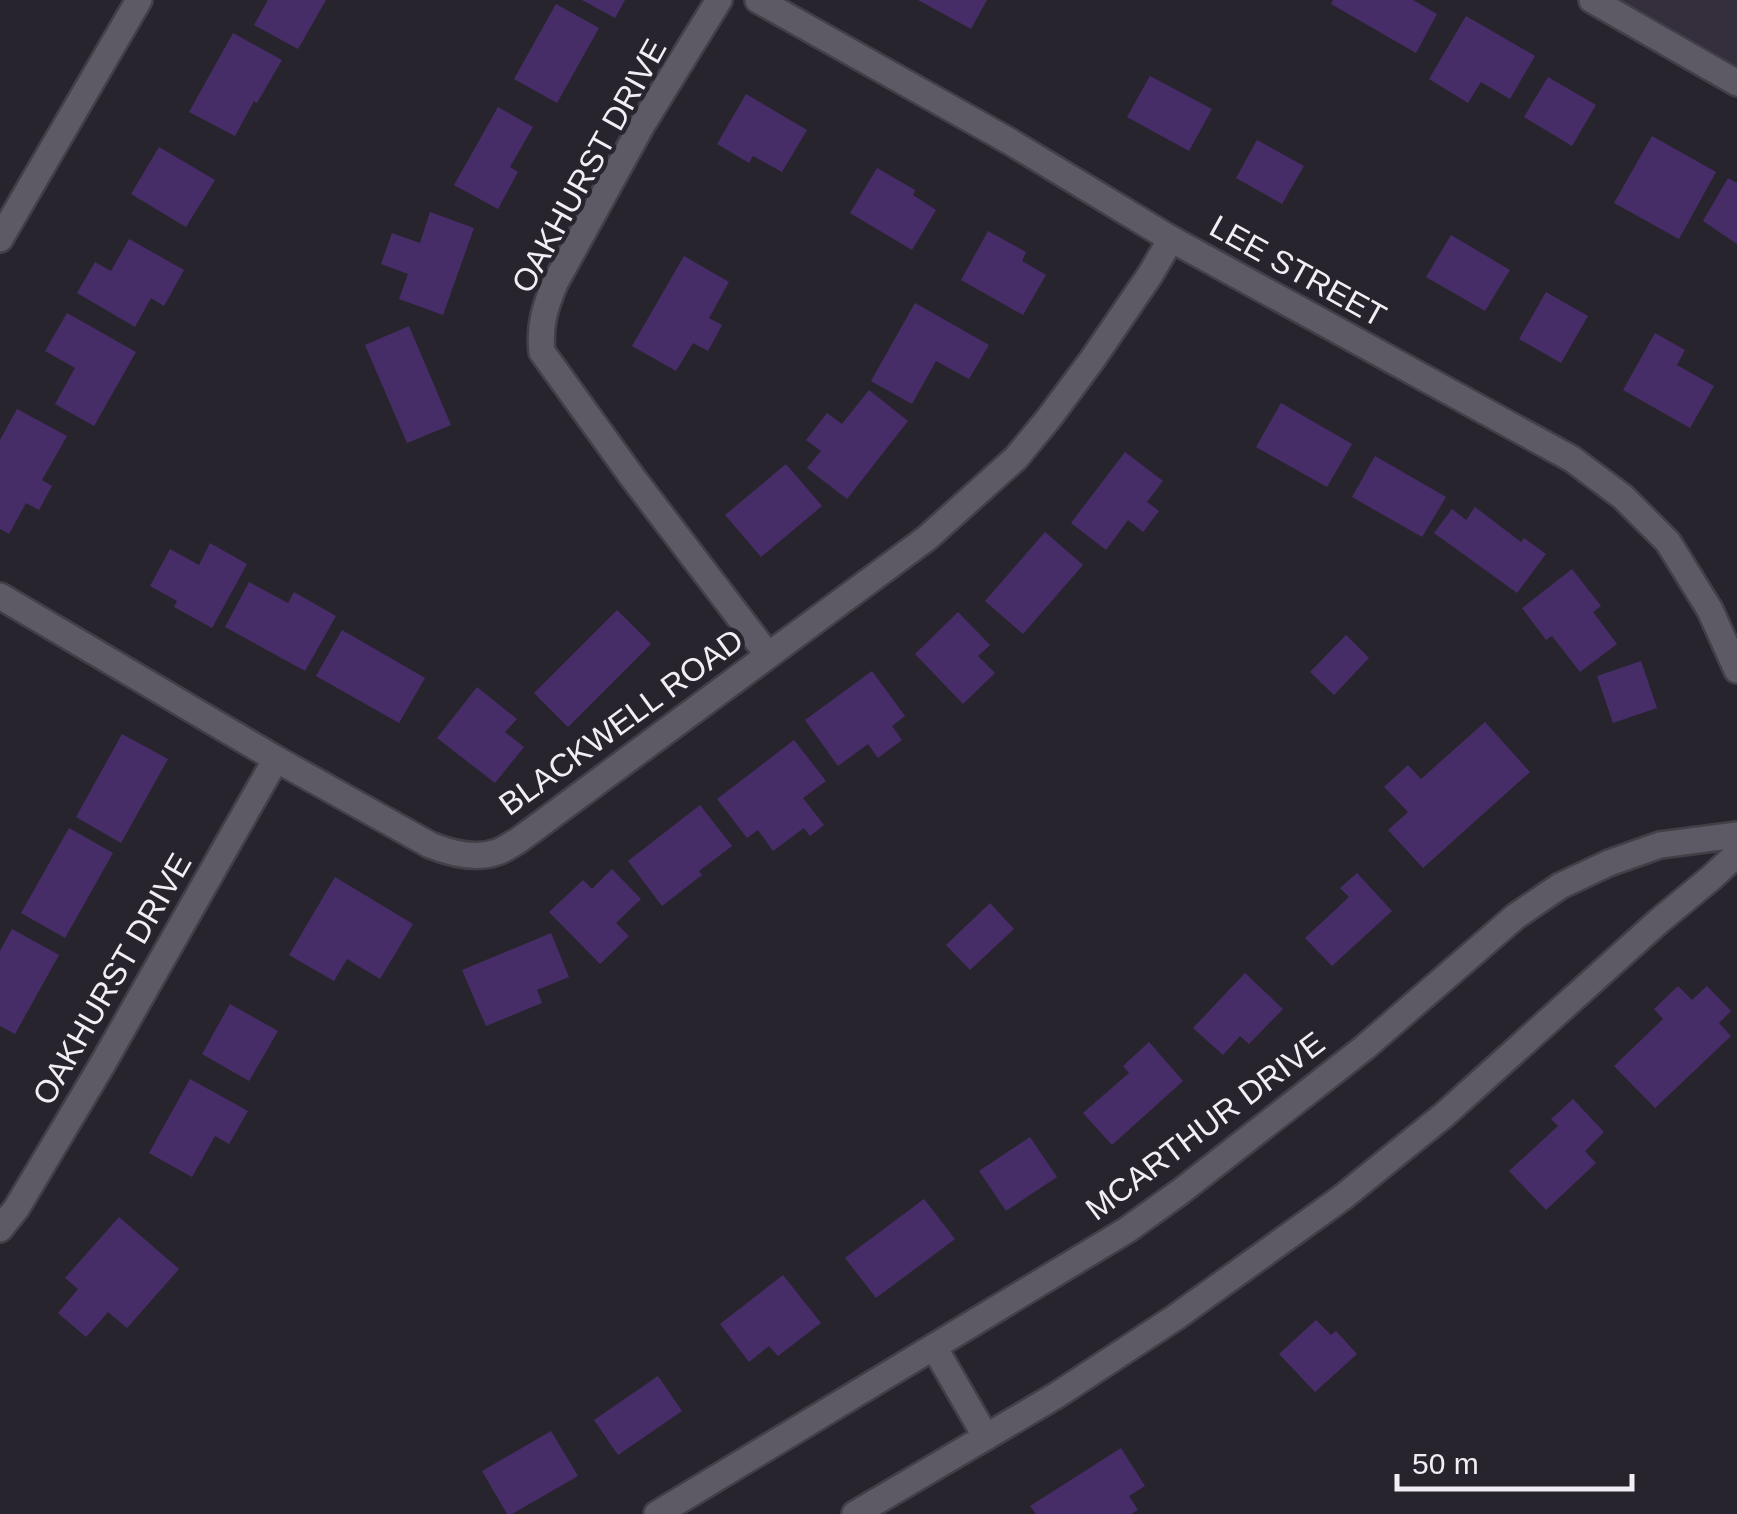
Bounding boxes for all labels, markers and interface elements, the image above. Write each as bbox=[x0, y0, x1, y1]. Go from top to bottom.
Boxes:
street label: OAKHURST DRIVE bbox=[504, 33, 674, 299]
street label: LEE STREET bbox=[1204, 208, 1392, 334]
street label: BLACKWELL ROAD bbox=[492, 622, 750, 822]
street label: OAKHURST DRIVE bbox=[25, 847, 199, 1111]
street label: MCARTHUR DRIVE bbox=[1079, 1025, 1331, 1227]
scale bar bbox=[1397, 1429, 1632, 1491]
text: 50 m bbox=[1412, 1447, 1479, 1480]

